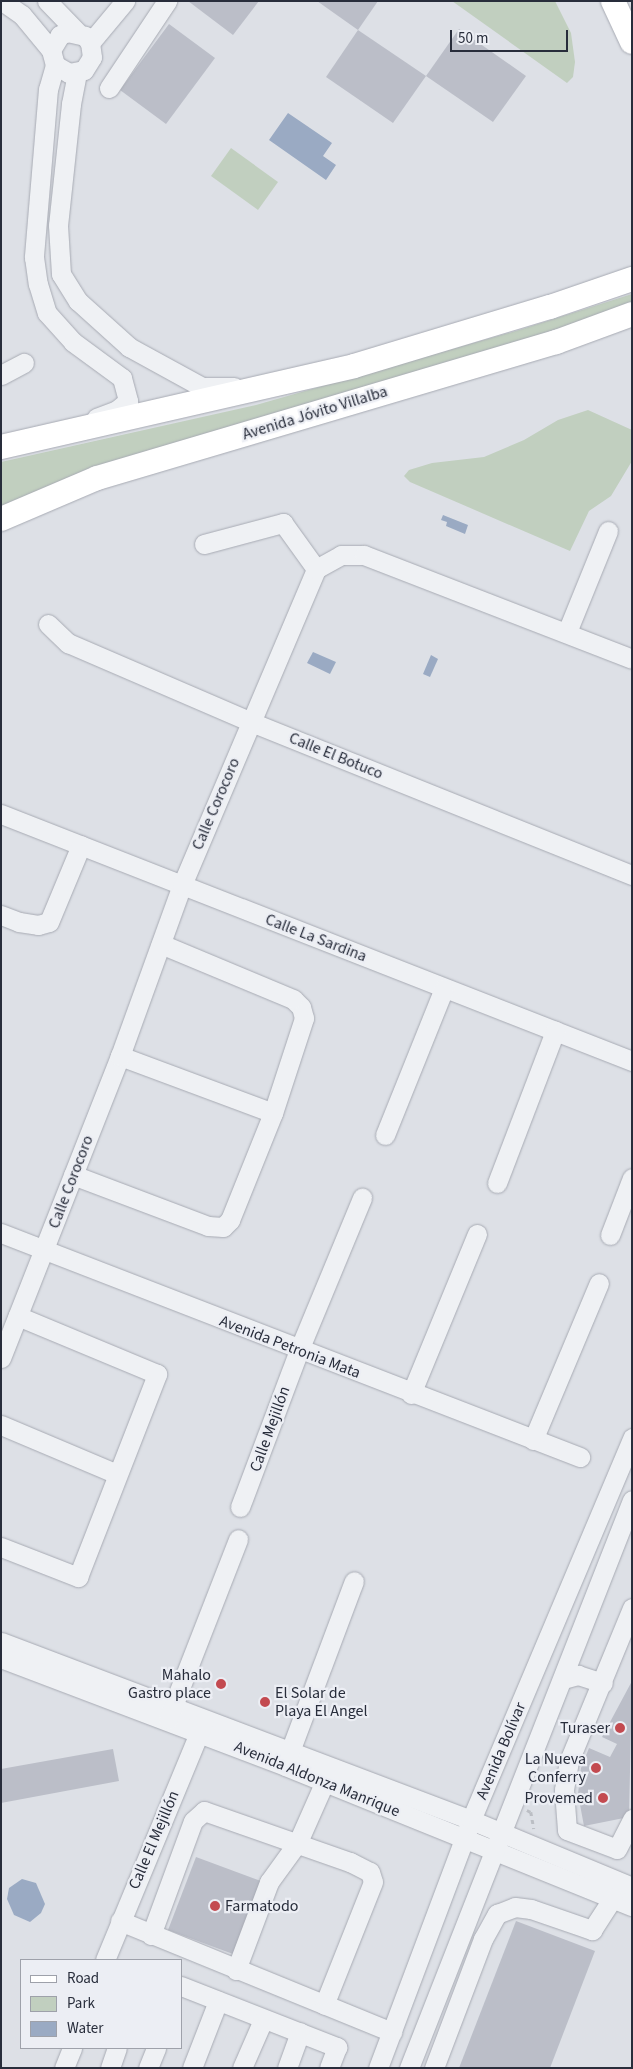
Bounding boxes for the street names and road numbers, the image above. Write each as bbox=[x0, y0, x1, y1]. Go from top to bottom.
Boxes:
street label: Avenida Jóvito Villalba bbox=[240, 382, 390, 444]
street label: Calle El Botuco bbox=[286, 728, 386, 784]
street label: Calle Corocoro bbox=[188, 755, 244, 853]
street label: Calle La Sardina bbox=[263, 910, 369, 966]
street label: Calle Corocoro bbox=[44, 1133, 98, 1231]
street label: Avenida Petronia Mata bbox=[217, 1311, 363, 1383]
street label: Calle Mejillón bbox=[246, 1384, 294, 1474]
street label: Avenida Bolívar bbox=[472, 1700, 530, 1802]
street label: Avenida Aldonza Manrique bbox=[231, 1737, 403, 1821]
street label: Calle El Mejillón bbox=[125, 1788, 183, 1892]

